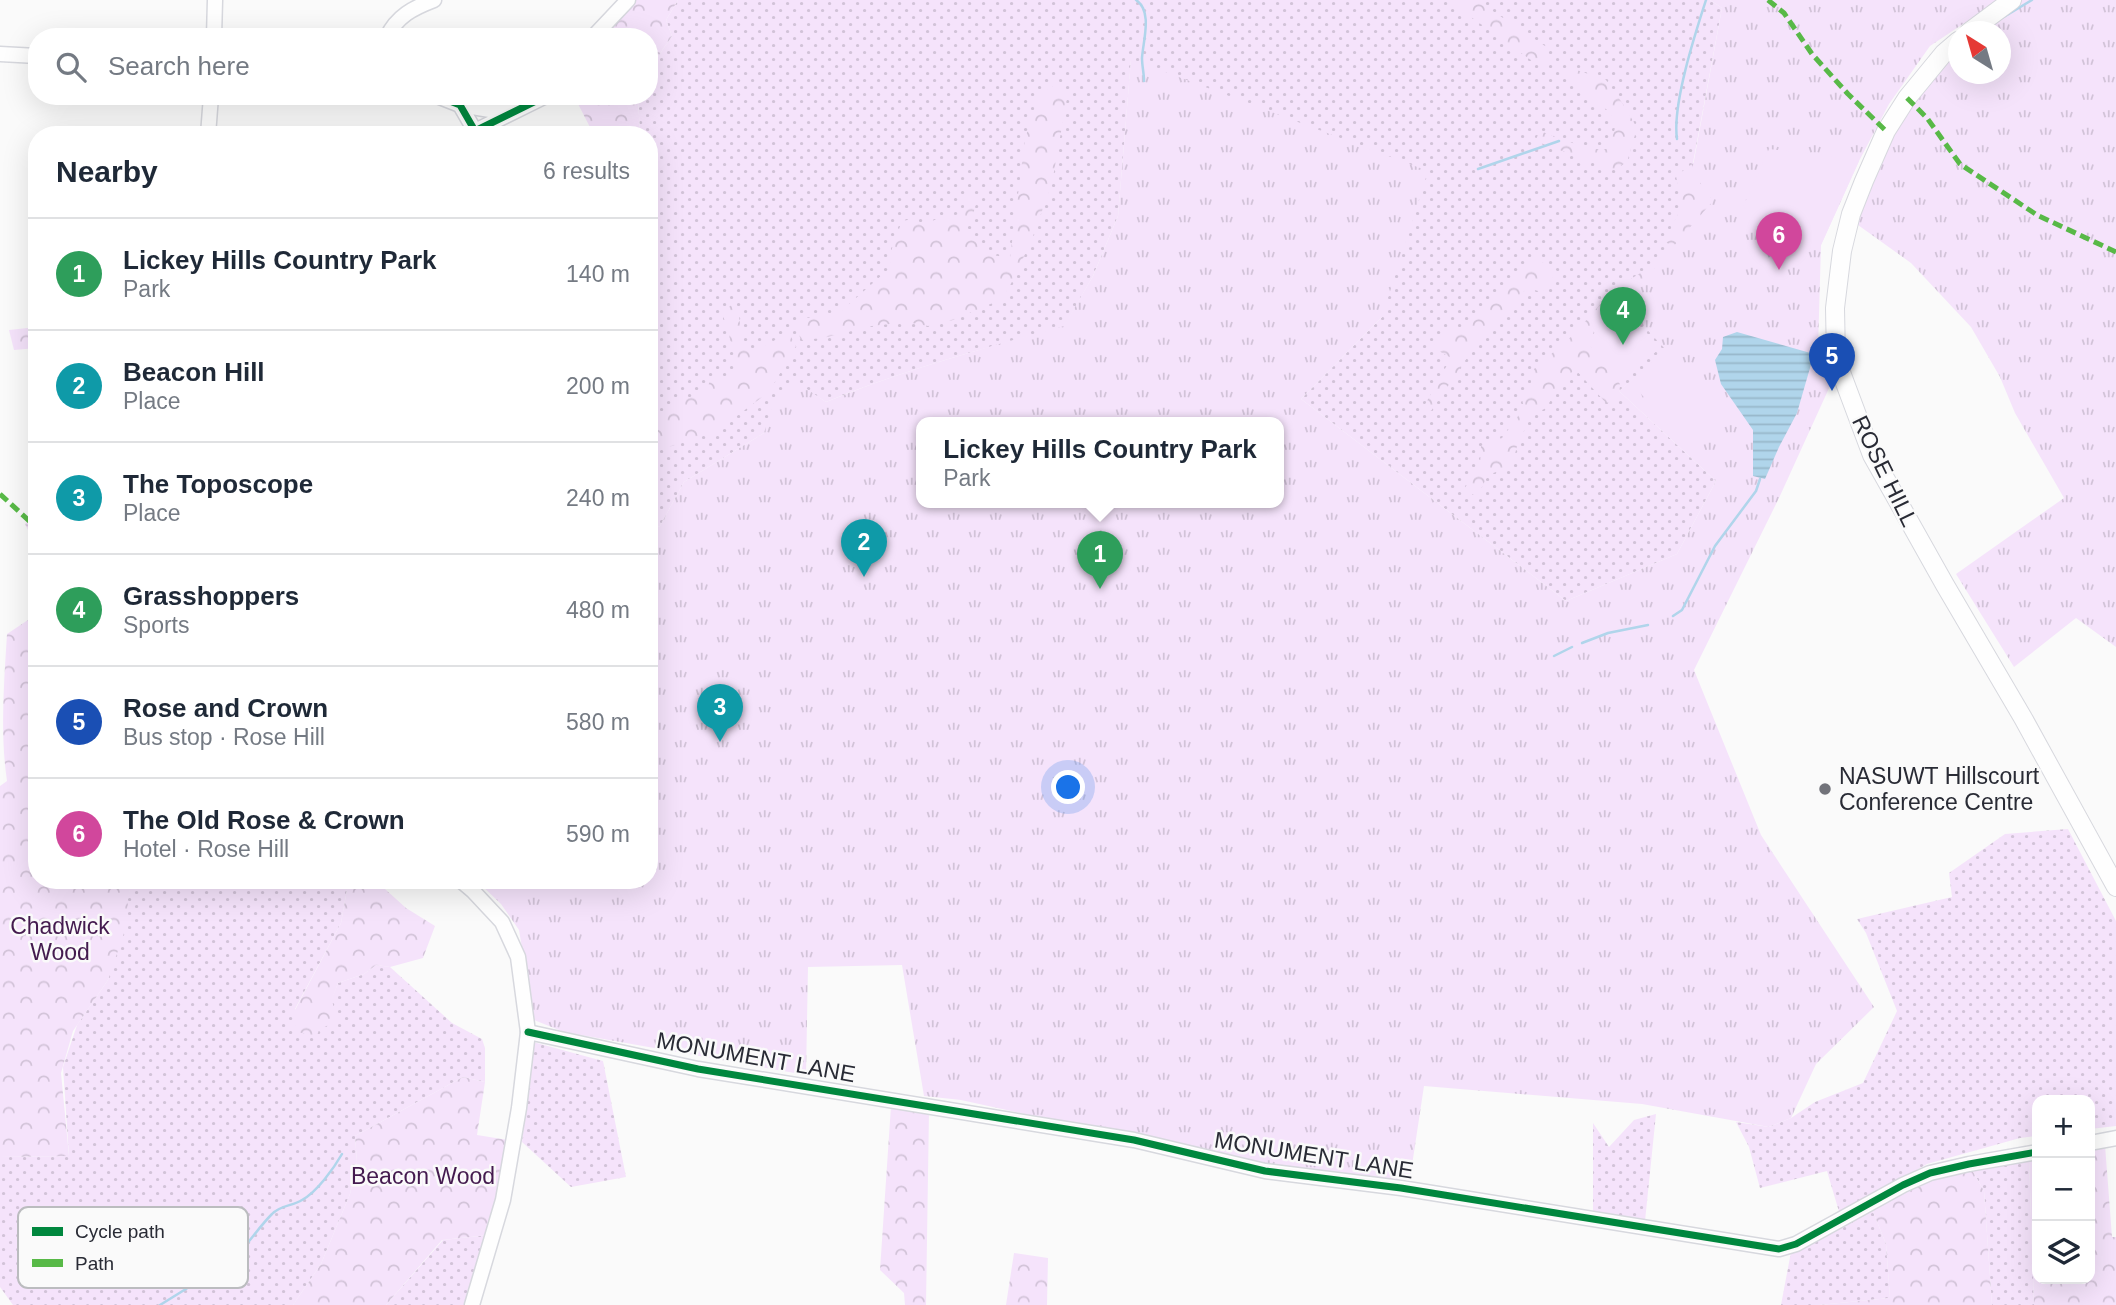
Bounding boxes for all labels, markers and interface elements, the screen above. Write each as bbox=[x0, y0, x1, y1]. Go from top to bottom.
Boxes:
north arrow bbox=[1948, 21, 2011, 84]
search box bbox=[28, 28, 658, 105]
icon: search bbox=[52, 48, 90, 86]
text: Search here bbox=[108, 51, 250, 81]
text: Nearby bbox=[56, 155, 158, 188]
text: 6 results bbox=[543, 158, 630, 184]
pin: 6 bbox=[1756, 212, 1802, 270]
text: Lickey Hills Country Park bbox=[123, 245, 437, 275]
text: 1 bbox=[73, 261, 85, 287]
text: 140 m bbox=[566, 261, 630, 287]
text: Park bbox=[123, 276, 170, 302]
pin: 4 bbox=[1600, 287, 1646, 345]
pin: 5 bbox=[1809, 333, 1855, 391]
text: Beacon Hill bbox=[123, 357, 265, 387]
text: 2 bbox=[73, 373, 85, 399]
text: 200 m bbox=[566, 373, 630, 399]
text: Place bbox=[123, 388, 181, 414]
street label: ROSE HILL bbox=[1847, 411, 1923, 531]
popup bbox=[916, 417, 1284, 508]
text: Lickey Hills Country Park bbox=[943, 434, 1257, 464]
text: Park bbox=[943, 465, 991, 491]
text: The Toposcope bbox=[123, 469, 313, 499]
text: 3 bbox=[73, 485, 85, 511]
text: 240 m bbox=[566, 485, 630, 511]
text: Place bbox=[123, 500, 181, 526]
pin: 2 bbox=[841, 519, 887, 577]
pin: 1 bbox=[1077, 531, 1123, 589]
text: Grasshoppers bbox=[123, 581, 299, 611]
text: 4 bbox=[73, 597, 85, 623]
text: 480 m bbox=[566, 597, 630, 623]
text: Sports bbox=[123, 612, 189, 638]
pin: 3 bbox=[697, 684, 743, 742]
text: Rose and Crown bbox=[123, 693, 328, 723]
text: 5 bbox=[73, 709, 85, 735]
text: 580 m bbox=[566, 709, 630, 735]
text: Bus stop · Rose Hill bbox=[123, 724, 325, 750]
place label: NASUWT Hillscourt Conference Centre bbox=[1839, 763, 2040, 815]
your location bbox=[1051, 770, 1085, 804]
marker: NASUWT Hillscourt Conference Centre bbox=[1817, 781, 1833, 797]
text: The Old Rose & Crown bbox=[123, 805, 405, 835]
text: 6 bbox=[73, 821, 85, 847]
text: 590 m bbox=[566, 821, 630, 847]
text: Hotel · Rose Hill bbox=[123, 836, 289, 862]
park label: Chadwick Wood bbox=[10, 913, 110, 965]
street label: MONUMENT LANE bbox=[655, 1027, 857, 1087]
map controls bbox=[2032, 1095, 2095, 1284]
button: + bbox=[2032, 1095, 2095, 1158]
street label: MONUMENT LANE bbox=[1212, 1126, 1416, 1184]
button: − bbox=[2032, 1158, 2095, 1221]
park label: Beacon Wood bbox=[351, 1163, 495, 1189]
legend bbox=[18, 1207, 248, 1288]
text: Cycle path bbox=[75, 1221, 165, 1242]
button: layers bbox=[2032, 1221, 2095, 1284]
text: Path bbox=[75, 1253, 114, 1274]

